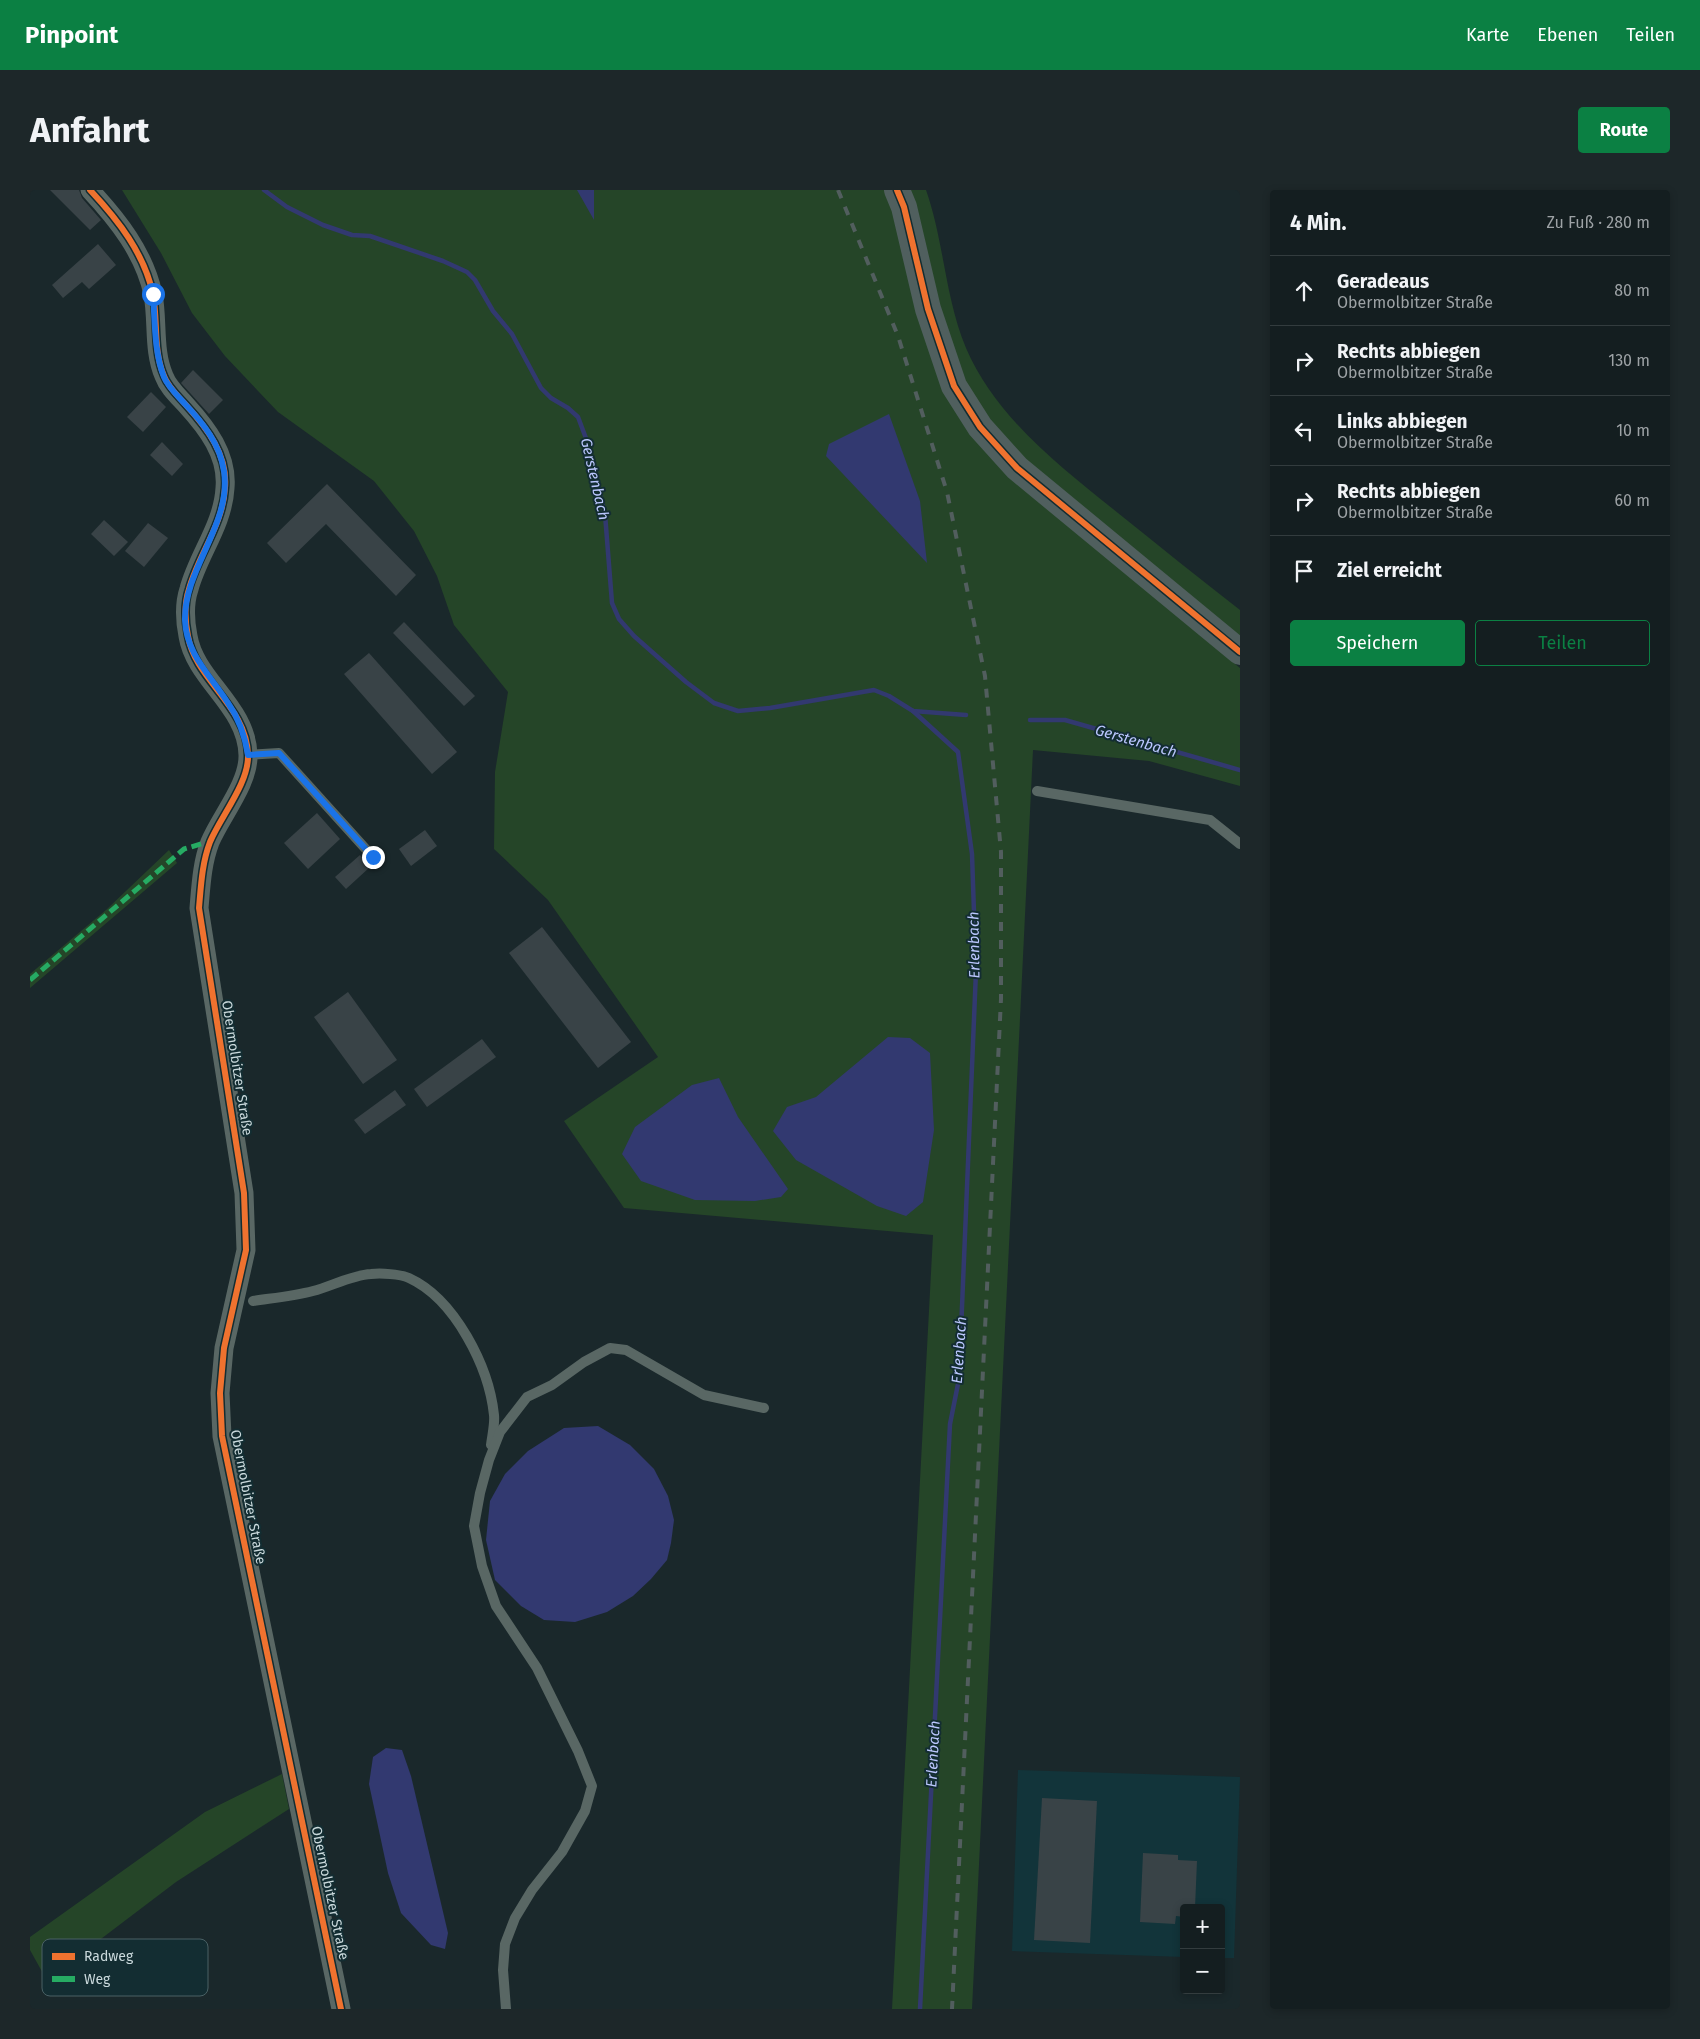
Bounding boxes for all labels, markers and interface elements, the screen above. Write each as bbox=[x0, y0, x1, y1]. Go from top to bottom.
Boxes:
text: Pinpoint bbox=[25, 21, 118, 49]
text: Karte bbox=[1466, 24, 1509, 46]
text: Ebenen bbox=[1537, 24, 1598, 46]
text: Teilen bbox=[1626, 24, 1675, 46]
button: Route bbox=[1578, 107, 1670, 153]
text: Anfahrt bbox=[30, 109, 149, 151]
text: 4 Min. bbox=[1290, 210, 1346, 236]
text: Zu Fuß · 280 m bbox=[1546, 213, 1650, 232]
text: Geradeaus bbox=[1337, 270, 1429, 293]
icon: ahead bbox=[1290, 277, 1318, 305]
text: 80 m bbox=[1614, 281, 1650, 300]
route start bbox=[142, 283, 165, 306]
text: Obermolbitzer Straße bbox=[1337, 293, 1493, 312]
text: Rechts abbiegen bbox=[1337, 340, 1480, 363]
icon: right bbox=[1290, 347, 1318, 375]
text: 130 m bbox=[1608, 351, 1650, 370]
text: Obermolbitzer Straße bbox=[1337, 363, 1493, 382]
text: Links abbiegen bbox=[1337, 410, 1468, 433]
icon: left bbox=[1290, 417, 1318, 445]
text: 10 m bbox=[1616, 421, 1650, 440]
text: Obermolbitzer Straße bbox=[1337, 433, 1493, 452]
water label: Gerstenbach bbox=[577, 436, 613, 522]
text: Rechts abbiegen bbox=[1337, 480, 1480, 503]
icon: right bbox=[1290, 487, 1318, 515]
text: 60 m bbox=[1615, 491, 1650, 510]
text: Obermolbitzer Straße bbox=[1337, 503, 1493, 522]
icon: arrive bbox=[1290, 557, 1318, 585]
text: Ziel erreicht bbox=[1337, 559, 1442, 582]
button: Speichern bbox=[1290, 620, 1465, 666]
button: Teilen bbox=[1475, 620, 1650, 666]
water label: Gerstenbach bbox=[1093, 721, 1179, 761]
route end bbox=[362, 846, 385, 869]
water label: Erlenbach bbox=[964, 911, 984, 979]
street label: Obermolbitzer Straße bbox=[218, 999, 256, 1137]
water label: Erlenbach bbox=[948, 1316, 970, 1384]
street label: Obermolbitzer Straße bbox=[227, 1428, 269, 1566]
water label: Erlenbach bbox=[922, 1720, 944, 1788]
street label: Obermolbitzer Straße bbox=[307, 1824, 353, 1962]
map controls bbox=[1180, 1904, 1225, 1994]
button: + bbox=[1180, 1904, 1225, 1949]
legend bbox=[42, 1939, 208, 1996]
text: Radweg bbox=[84, 1948, 134, 1965]
button: − bbox=[1180, 1949, 1225, 1994]
text: Weg bbox=[84, 1971, 111, 1988]

